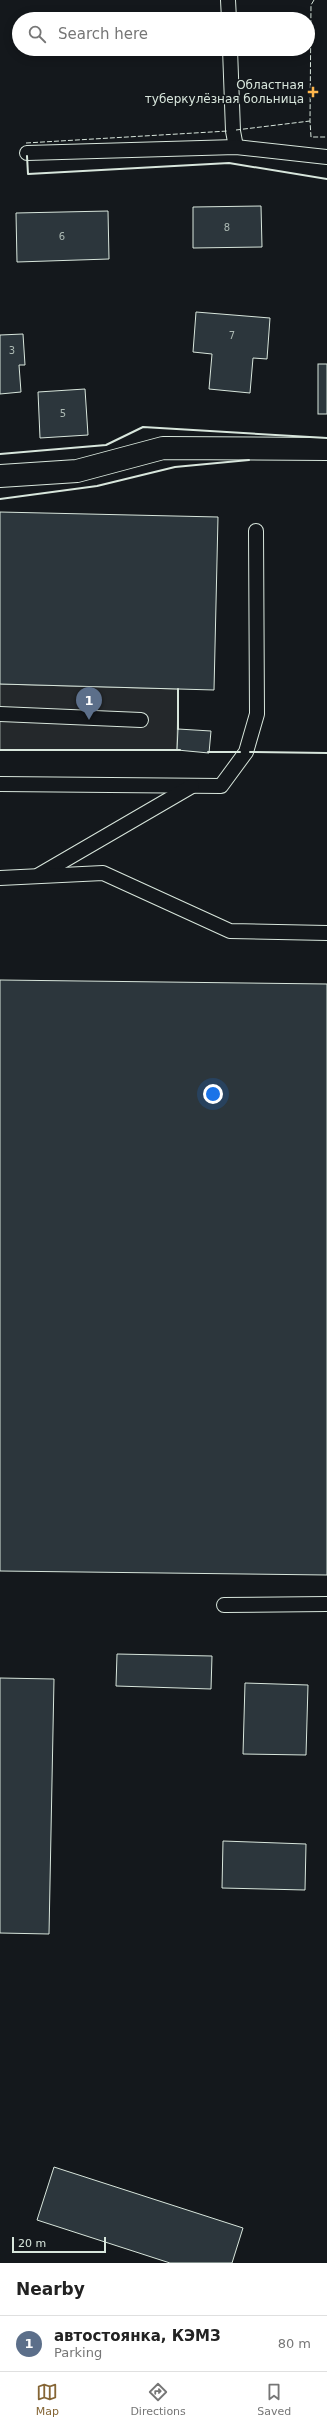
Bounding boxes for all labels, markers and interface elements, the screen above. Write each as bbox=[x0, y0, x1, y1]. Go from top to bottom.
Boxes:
search box bbox=[12, 12, 315, 56]
icon: search bbox=[26, 23, 48, 45]
text: Search here bbox=[58, 25, 148, 43]
place label: Областная туберкулёзная больница bbox=[145, 78, 304, 106]
marker: Областная туберкулёзная больница bbox=[307, 86, 319, 98]
house number: 8 bbox=[224, 222, 230, 233]
house number: 6 bbox=[59, 231, 65, 242]
house number: 7 bbox=[229, 330, 235, 341]
house number: 3 bbox=[9, 345, 15, 356]
house number: 5 bbox=[60, 408, 66, 419]
pin: 1 bbox=[76, 687, 102, 720]
your location bbox=[203, 1084, 223, 1104]
scale bar bbox=[12, 2235, 106, 2254]
text: 20 m bbox=[18, 2237, 46, 2250]
text: Nearby bbox=[16, 2279, 85, 2299]
text: автостоянка, КЭМЗ bbox=[54, 2327, 221, 2345]
text: 1 bbox=[24, 2336, 34, 2351]
text: 80 m bbox=[278, 2336, 311, 2351]
text: Parking bbox=[54, 2345, 102, 2360]
tab: Map bbox=[36, 2381, 59, 2418]
tab: Directions bbox=[130, 2381, 186, 2418]
tab: Saved bbox=[257, 2381, 291, 2418]

